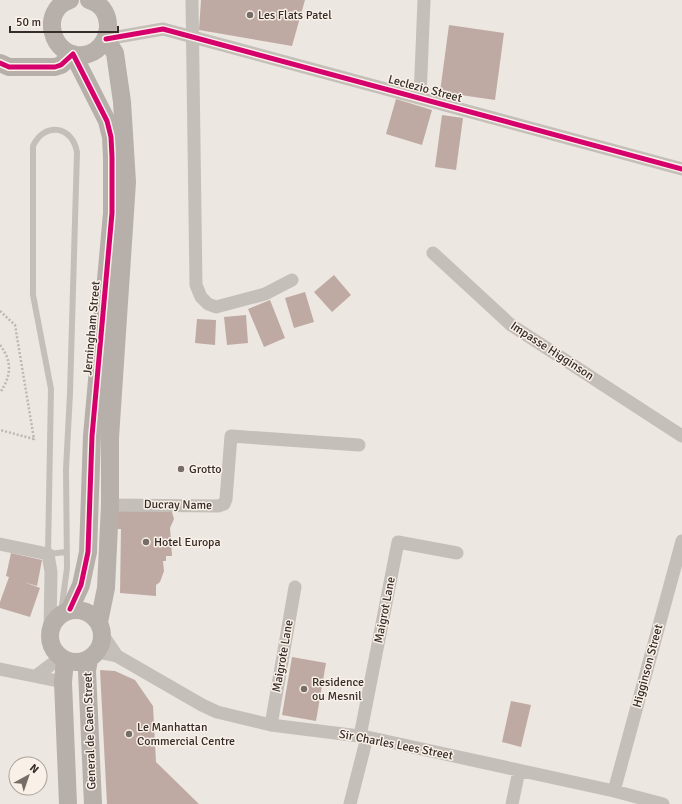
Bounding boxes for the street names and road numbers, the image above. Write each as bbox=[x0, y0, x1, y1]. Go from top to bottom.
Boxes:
street label: Leclezio Street bbox=[386, 72, 464, 106]
street label: Jerningham Street bbox=[80, 280, 104, 376]
street label: Impasse Higginson bbox=[507, 318, 597, 384]
street label: Ducray Name bbox=[144, 497, 212, 513]
street label: Maigrot Lane bbox=[371, 576, 399, 644]
street label: Maigrote Lane bbox=[269, 619, 297, 693]
street label: Higginson Street bbox=[630, 623, 666, 709]
street label: General de Caen Street bbox=[80, 672, 100, 790]
street label: Sir Charles Lees Street bbox=[338, 727, 454, 763]

